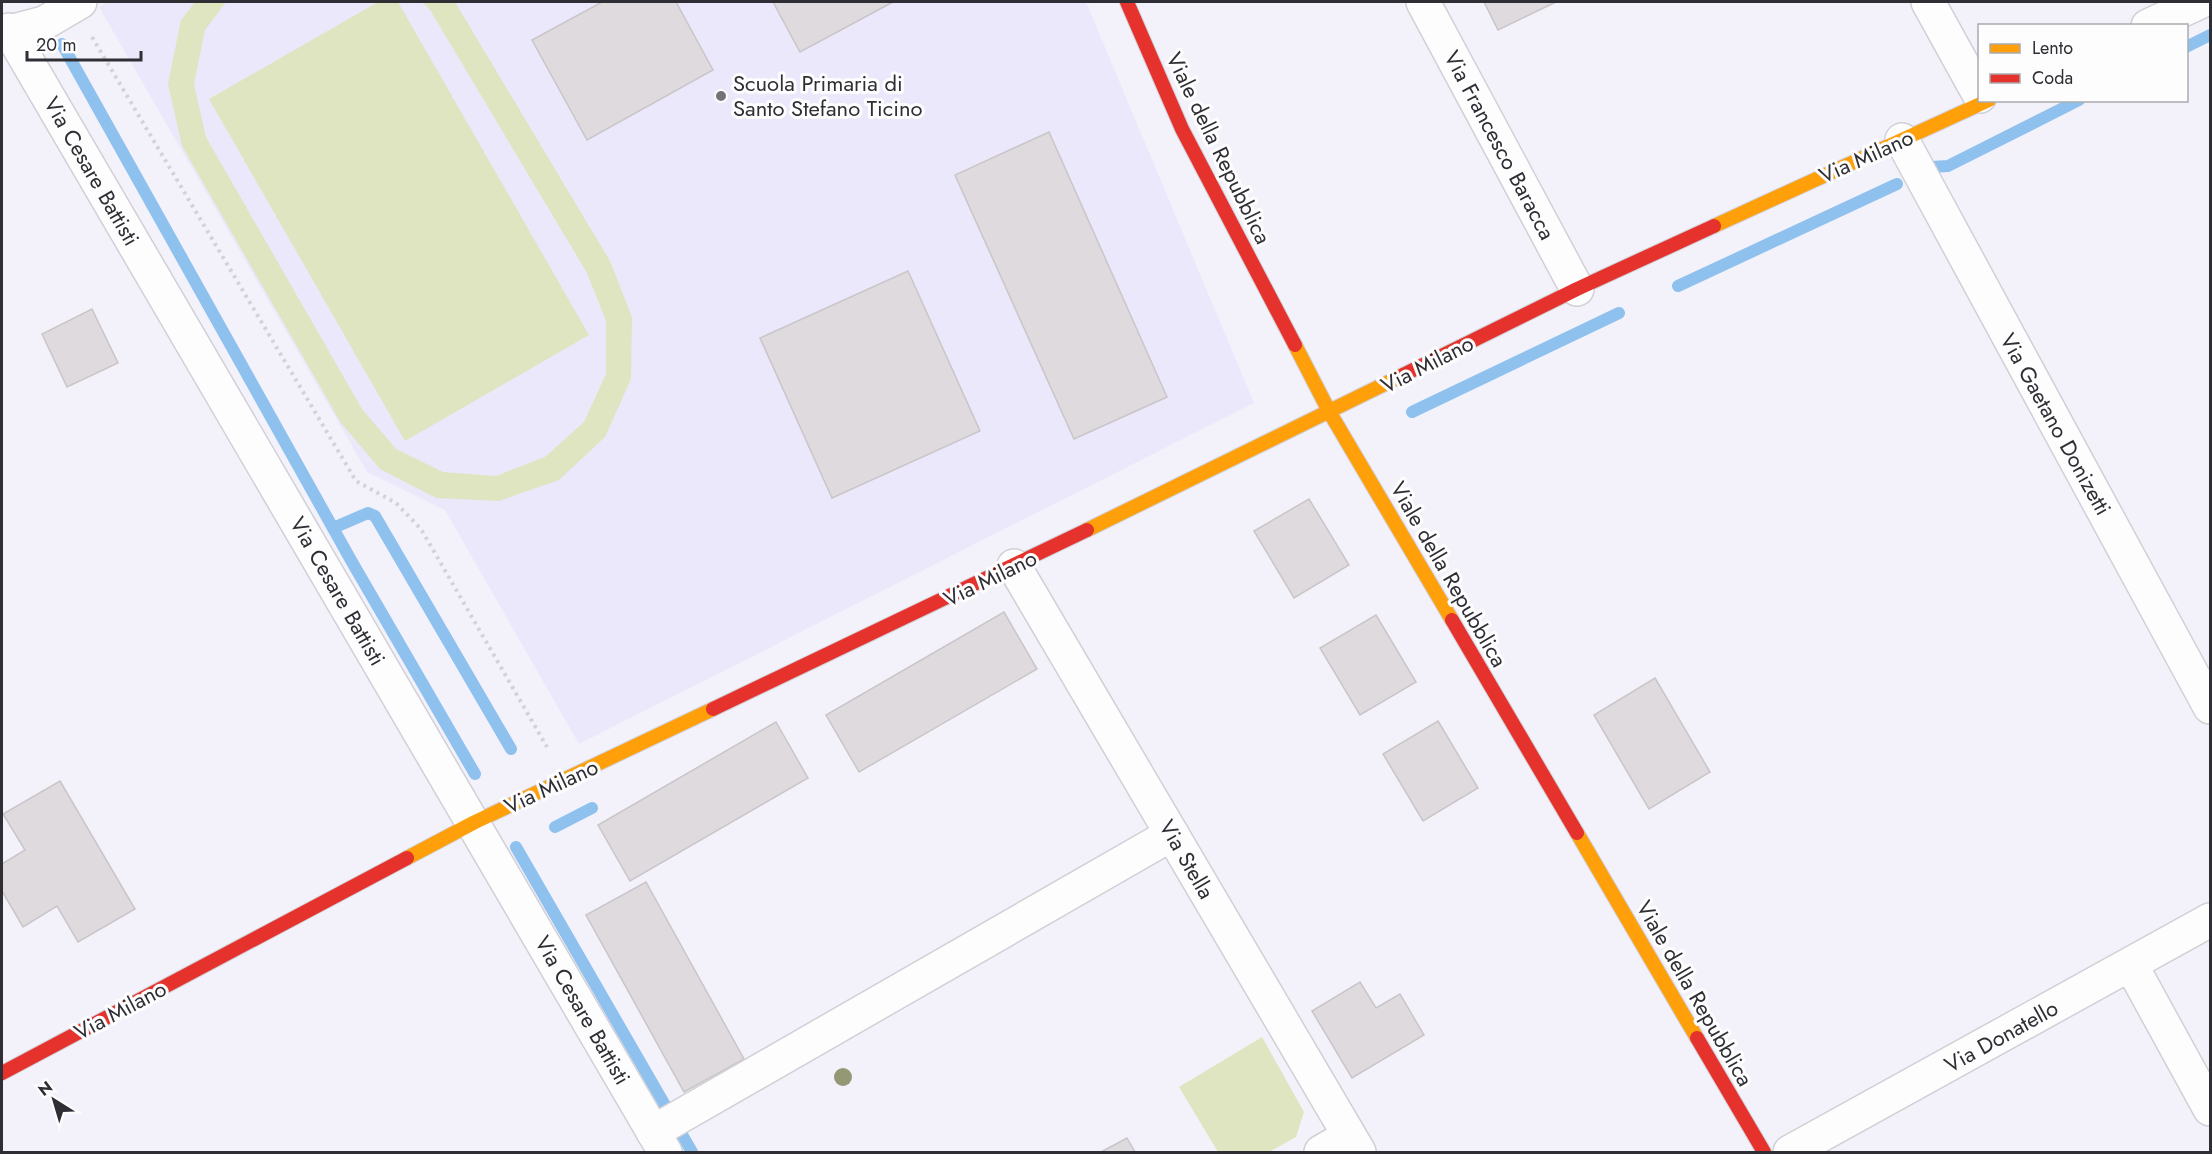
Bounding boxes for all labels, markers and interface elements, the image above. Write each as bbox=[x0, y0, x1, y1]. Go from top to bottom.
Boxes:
scale bar bbox=[27, 24, 141, 62]
legend bbox=[1978, 24, 2188, 102]
text: 20 m bbox=[36, 32, 76, 58]
text: Lento bbox=[2032, 35, 2073, 61]
street label: Via Francesco Baracca bbox=[1437, 45, 1563, 245]
street label: Viale della Repubblica bbox=[1159, 47, 1279, 249]
text: Coda bbox=[2032, 65, 2073, 91]
place label: Scuola Primaria di Santo Stefano Ticino bbox=[733, 67, 923, 124]
marker: Scuola Primaria di Santo Stefano Ticino bbox=[714, 89, 728, 103]
street label: Via Cesare Battisti bbox=[36, 91, 148, 251]
street label: Via Milano bbox=[1814, 121, 1918, 191]
street label: Via Milano bbox=[1375, 327, 1479, 401]
street label: Via Gaetano Donizetti bbox=[1993, 327, 2119, 521]
street label: Viale della Repubblica bbox=[1383, 475, 1515, 673]
street label: Via Cesare Battisti bbox=[282, 511, 394, 671]
street label: Via Milano bbox=[938, 542, 1042, 614]
street label: Via Milano bbox=[499, 750, 603, 822]
street label: Via Stella bbox=[1151, 813, 1223, 905]
street label: Viale della Repubblica bbox=[1629, 894, 1761, 1092]
street label: Via Cesare Battisti bbox=[527, 930, 639, 1090]
street label: Via Milano bbox=[68, 972, 172, 1048]
street label: Via Donatello bbox=[1938, 992, 2064, 1080]
north arrow bbox=[24, 1070, 84, 1130]
text: N bbox=[33, 1075, 57, 1101]

